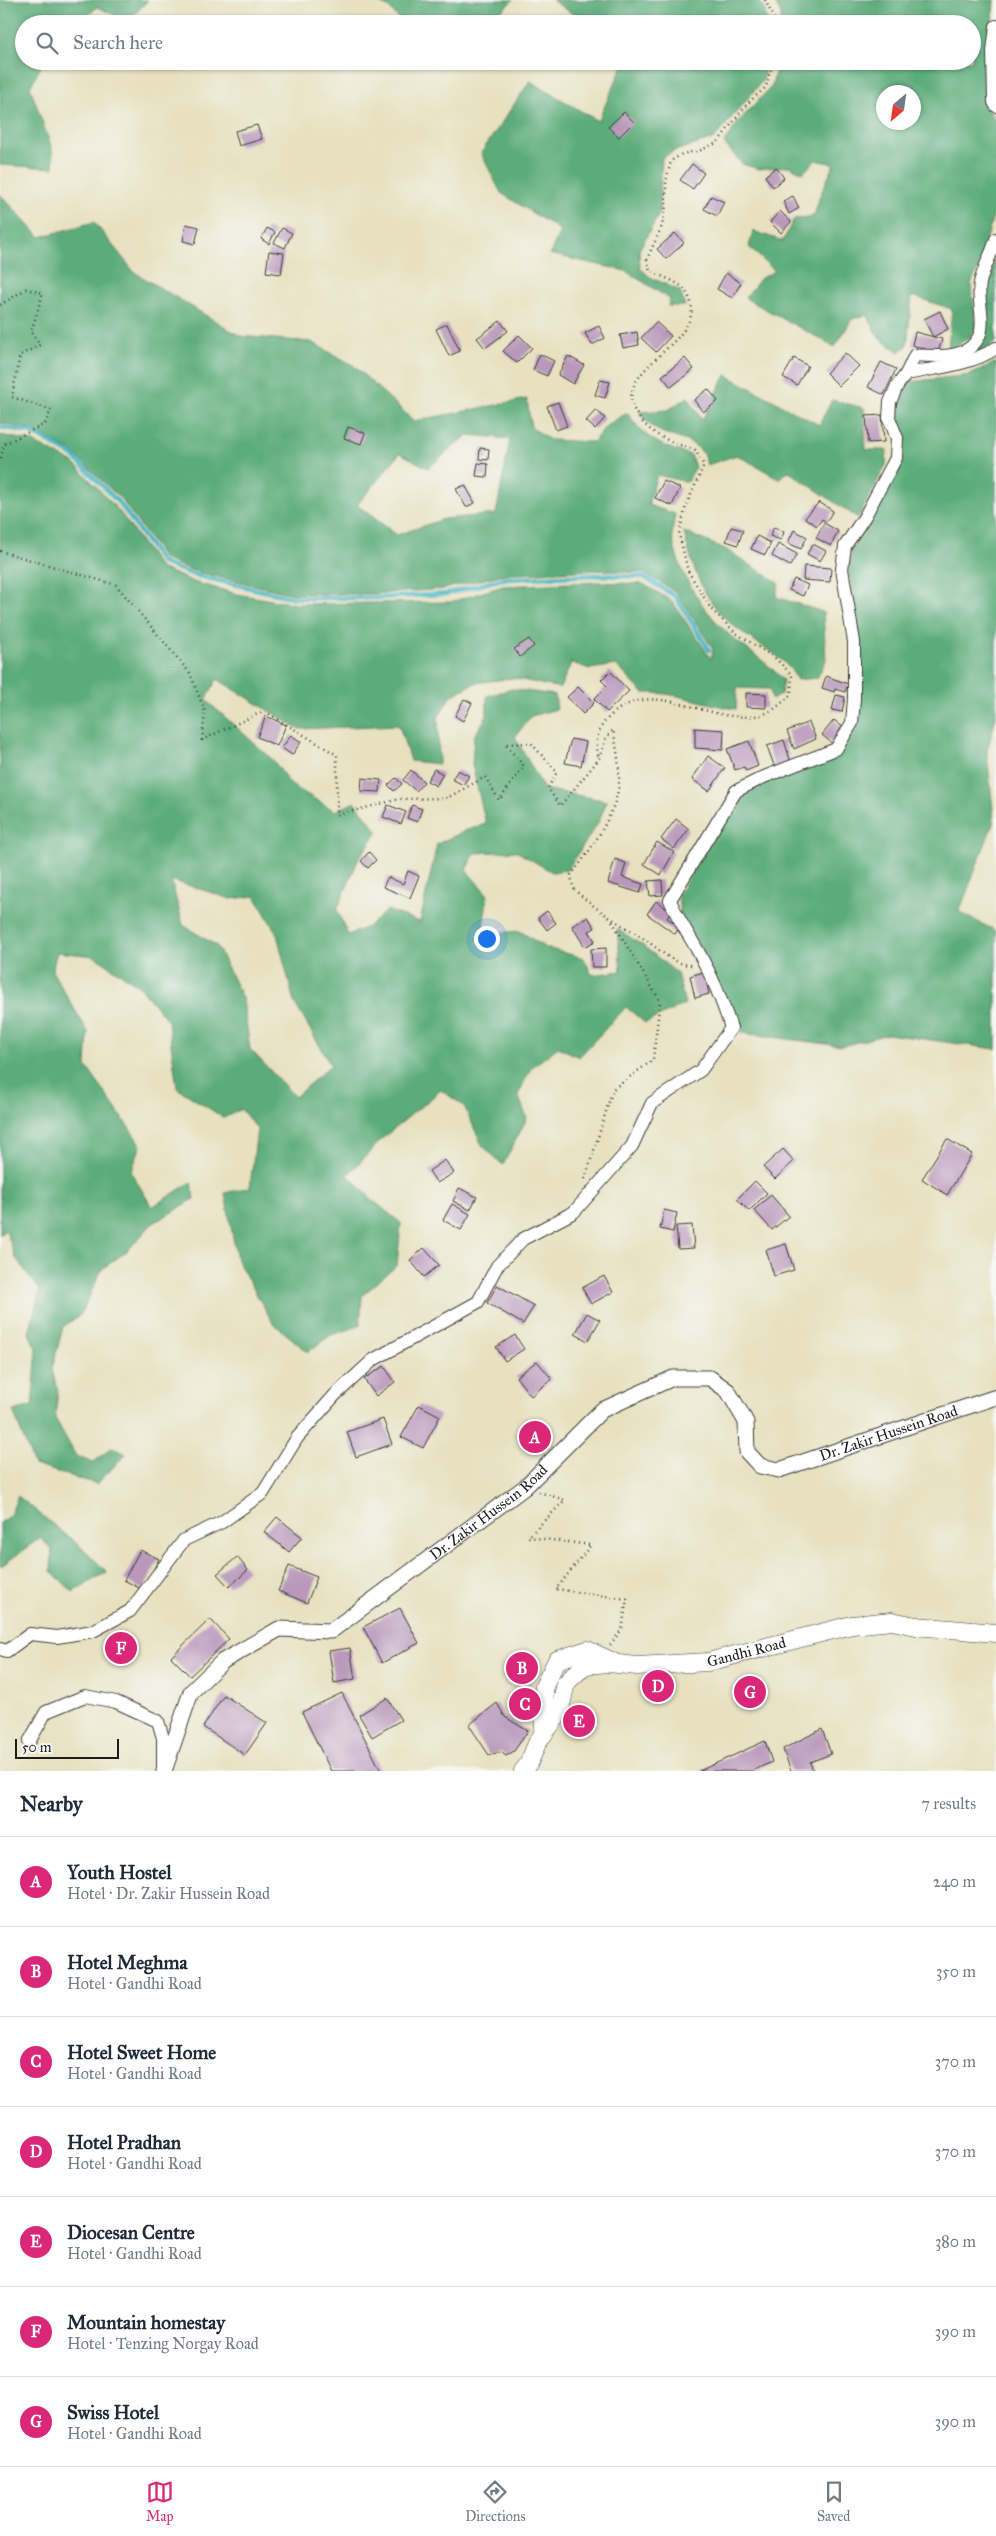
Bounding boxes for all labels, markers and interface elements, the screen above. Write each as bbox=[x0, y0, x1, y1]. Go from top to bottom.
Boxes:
search box bbox=[15, 15, 981, 70]
icon: search bbox=[33, 29, 61, 57]
text: Search here bbox=[73, 31, 163, 54]
north arrow bbox=[876, 85, 921, 130]
your location bbox=[474, 926, 500, 952]
street label: Dr. Zakir Hussein Road bbox=[817, 1401, 960, 1465]
pin: A bbox=[519, 1418, 551, 1456]
street label: Dr. Zakir Hussein Road bbox=[426, 1460, 552, 1564]
pin: F bbox=[105, 1629, 137, 1667]
street label: Gandhi Road bbox=[705, 1633, 788, 1671]
pin: B bbox=[506, 1649, 538, 1687]
pin: D bbox=[642, 1667, 674, 1705]
pin: G bbox=[734, 1673, 766, 1711]
pin: C bbox=[509, 1685, 541, 1723]
pin: E bbox=[563, 1702, 595, 1740]
scale bar bbox=[15, 1736, 119, 1759]
text: 50 m bbox=[22, 1739, 51, 1756]
text: Nearby bbox=[20, 1791, 83, 1817]
text: 7 results bbox=[921, 1794, 976, 1813]
text: Youth Hostel bbox=[67, 1861, 172, 1884]
text: A bbox=[31, 1872, 41, 1891]
text: 240 m bbox=[933, 1872, 976, 1891]
text: Hotel · Dr. Zakir Hussein Road bbox=[67, 1884, 270, 1903]
text: Hotel Meghma bbox=[67, 1951, 188, 1974]
text: B bbox=[31, 1962, 41, 1981]
text: 350 m bbox=[936, 1962, 976, 1981]
text: Hotel · Gandhi Road bbox=[67, 1974, 202, 1993]
text: Hotel Sweet Home bbox=[67, 2041, 216, 2064]
text: C bbox=[31, 2052, 41, 2071]
text: 370 m bbox=[935, 2052, 976, 2071]
text: Hotel · Gandhi Road bbox=[67, 2064, 202, 2083]
text: Hotel Pradhan bbox=[67, 2131, 181, 2154]
text: D bbox=[30, 2142, 42, 2161]
text: 370 m bbox=[935, 2142, 976, 2161]
text: Hotel · Gandhi Road bbox=[67, 2154, 202, 2173]
text: Diocesan Centre bbox=[67, 2221, 195, 2244]
text: E bbox=[30, 2232, 42, 2251]
text: 380 m bbox=[935, 2232, 976, 2251]
text: Hotel · Gandhi Road bbox=[67, 2244, 202, 2263]
text: Mountain homestay bbox=[67, 2311, 225, 2334]
text: F bbox=[31, 2322, 41, 2341]
text: 390 m bbox=[935, 2322, 976, 2341]
text: Hotel · Tenzing Norgay Road bbox=[67, 2334, 259, 2353]
text: Swiss Hotel bbox=[67, 2401, 159, 2424]
text: G bbox=[30, 2412, 42, 2431]
text: 390 m bbox=[935, 2412, 976, 2431]
text: Hotel · Gandhi Road bbox=[67, 2424, 202, 2443]
tab: Map bbox=[146, 2478, 174, 2525]
tab: Directions bbox=[465, 2478, 526, 2525]
tab: Saved bbox=[817, 2478, 850, 2525]

